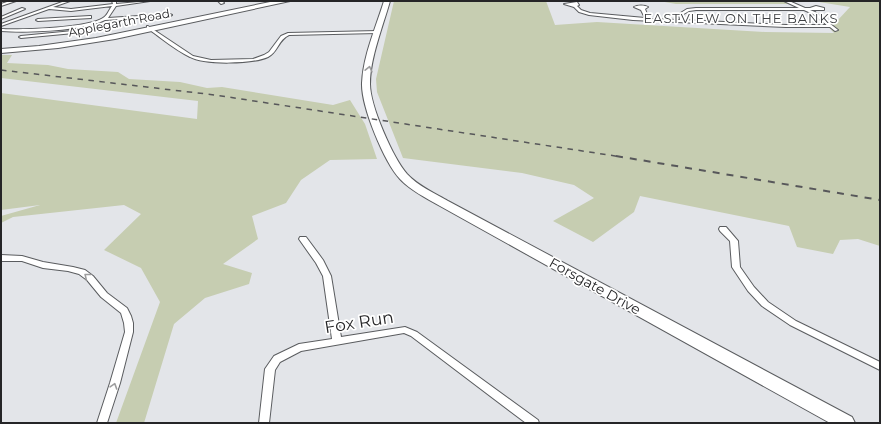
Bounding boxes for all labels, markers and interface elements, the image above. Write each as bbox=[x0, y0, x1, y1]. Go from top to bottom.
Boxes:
street label: Applegarth Road bbox=[67, 5, 171, 40]
district label: EASTVIEW ON THE BANKS bbox=[643, 10, 839, 26]
one-way arrow bbox=[364, 66, 373, 73]
street label: Forsgate Drive bbox=[546, 253, 644, 319]
one-way arrow bbox=[84, 274, 92, 281]
street label: Fox Run bbox=[323, 307, 395, 337]
one-way arrow bbox=[109, 383, 118, 390]

